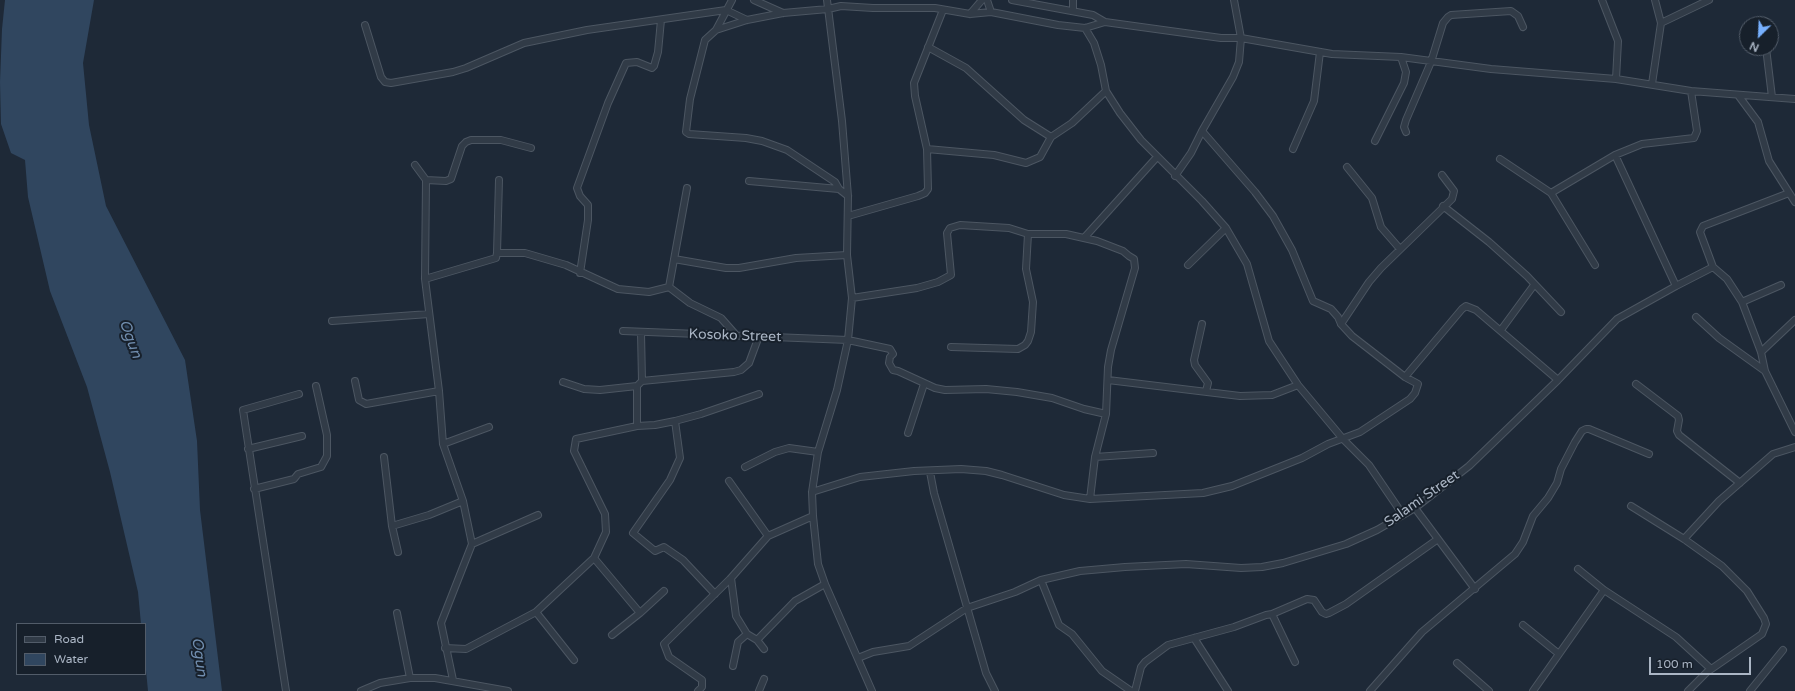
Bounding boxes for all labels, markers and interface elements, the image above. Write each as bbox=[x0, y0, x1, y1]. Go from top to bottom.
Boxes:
north arrow bbox=[1739, 16, 1779, 56]
text: N bbox=[1748, 39, 1761, 54]
water label: Ogun bbox=[115, 317, 145, 361]
street label: Kosoko Street bbox=[688, 326, 782, 346]
street label: Salami Street bbox=[1381, 467, 1463, 531]
legend bbox=[16, 623, 146, 675]
text: Road bbox=[54, 632, 84, 646]
water label: Ogun bbox=[187, 636, 211, 678]
scale bar bbox=[1651, 649, 1753, 675]
text: Water bbox=[54, 652, 88, 666]
text: 100 m bbox=[1656, 657, 1693, 671]

